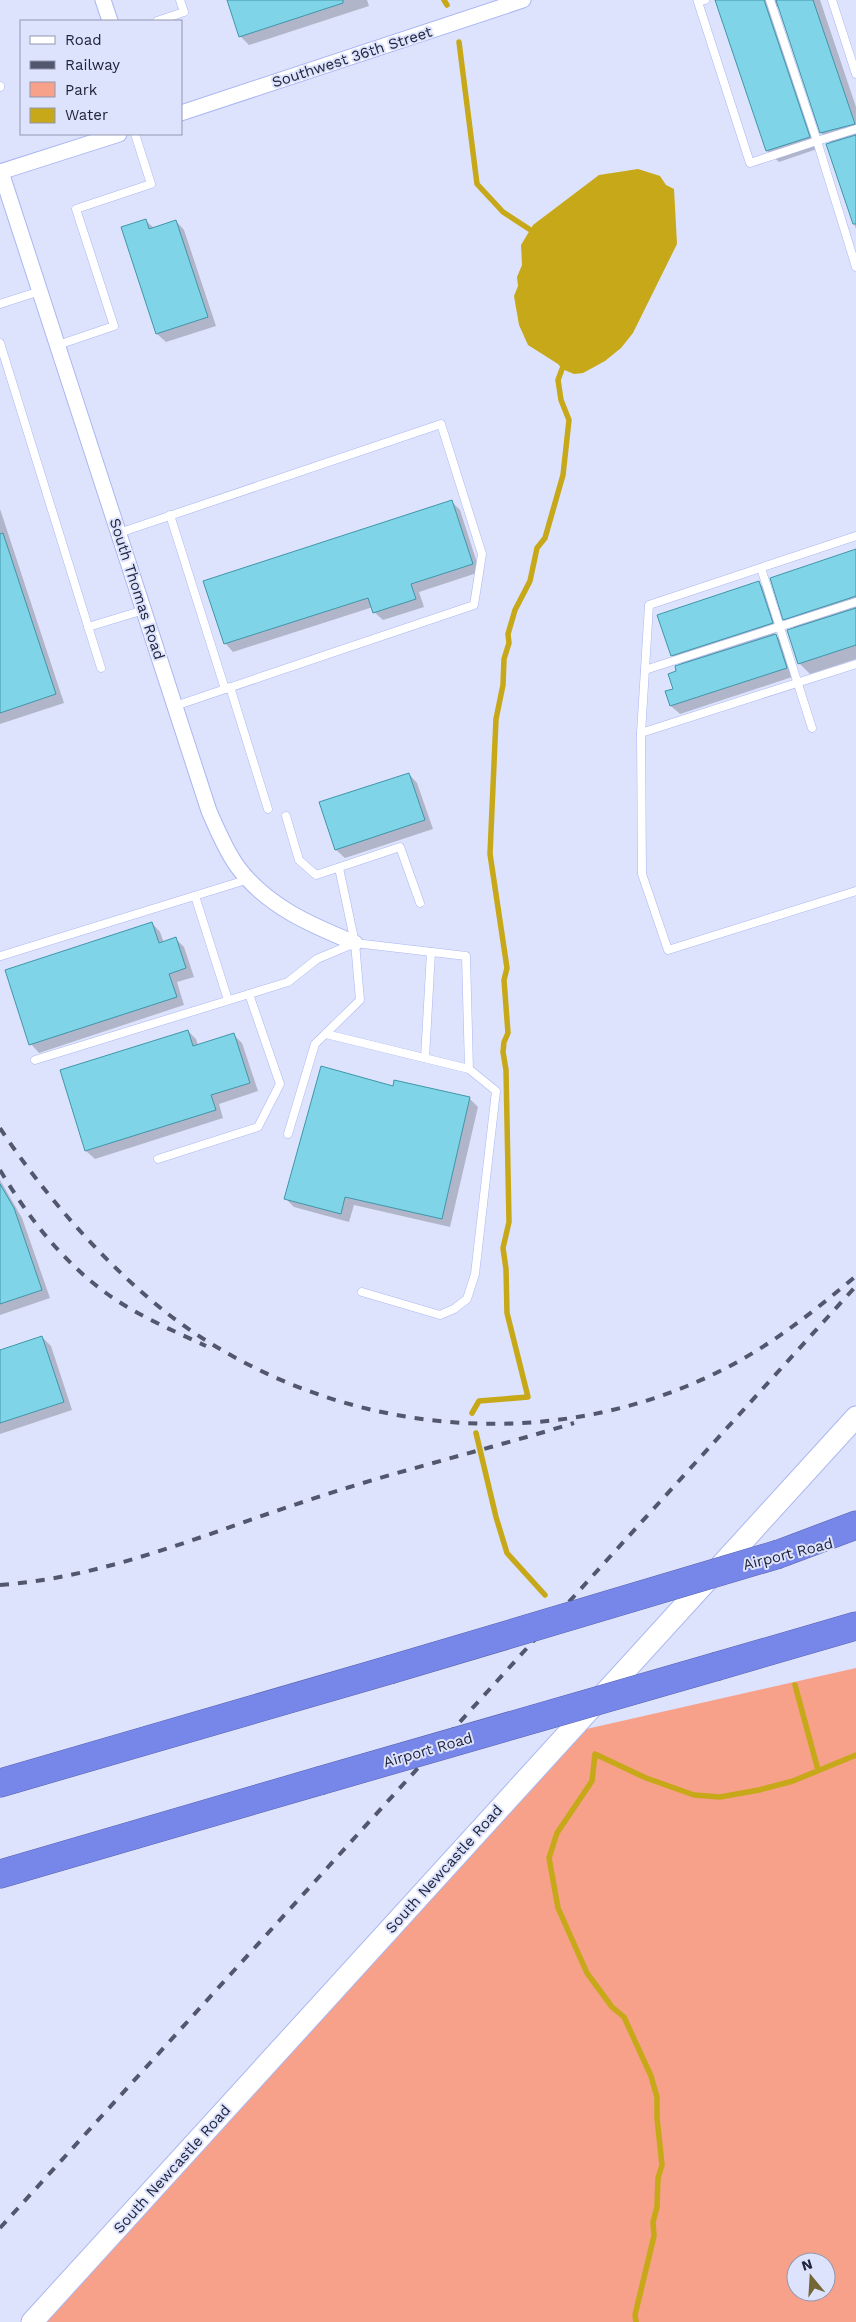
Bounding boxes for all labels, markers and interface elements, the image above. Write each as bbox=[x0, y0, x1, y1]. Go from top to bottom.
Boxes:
legend bbox=[20, 20, 182, 135]
street label: Southwest 36th Street bbox=[270, 22, 435, 91]
text: Road bbox=[65, 31, 102, 49]
text: Railway bbox=[65, 56, 120, 74]
text: Park bbox=[65, 81, 98, 99]
text: Water bbox=[65, 106, 108, 124]
street label: South Thomas Road bbox=[106, 516, 168, 662]
street label: Airport Road bbox=[741, 1534, 835, 1574]
street label: Airport Road bbox=[381, 1729, 475, 1771]
street label: South Newcastle Road bbox=[382, 1801, 506, 1937]
street label: South Newcastle Road bbox=[110, 2101, 234, 2237]
north arrow bbox=[786, 2252, 836, 2302]
text: N bbox=[800, 2255, 814, 2274]

